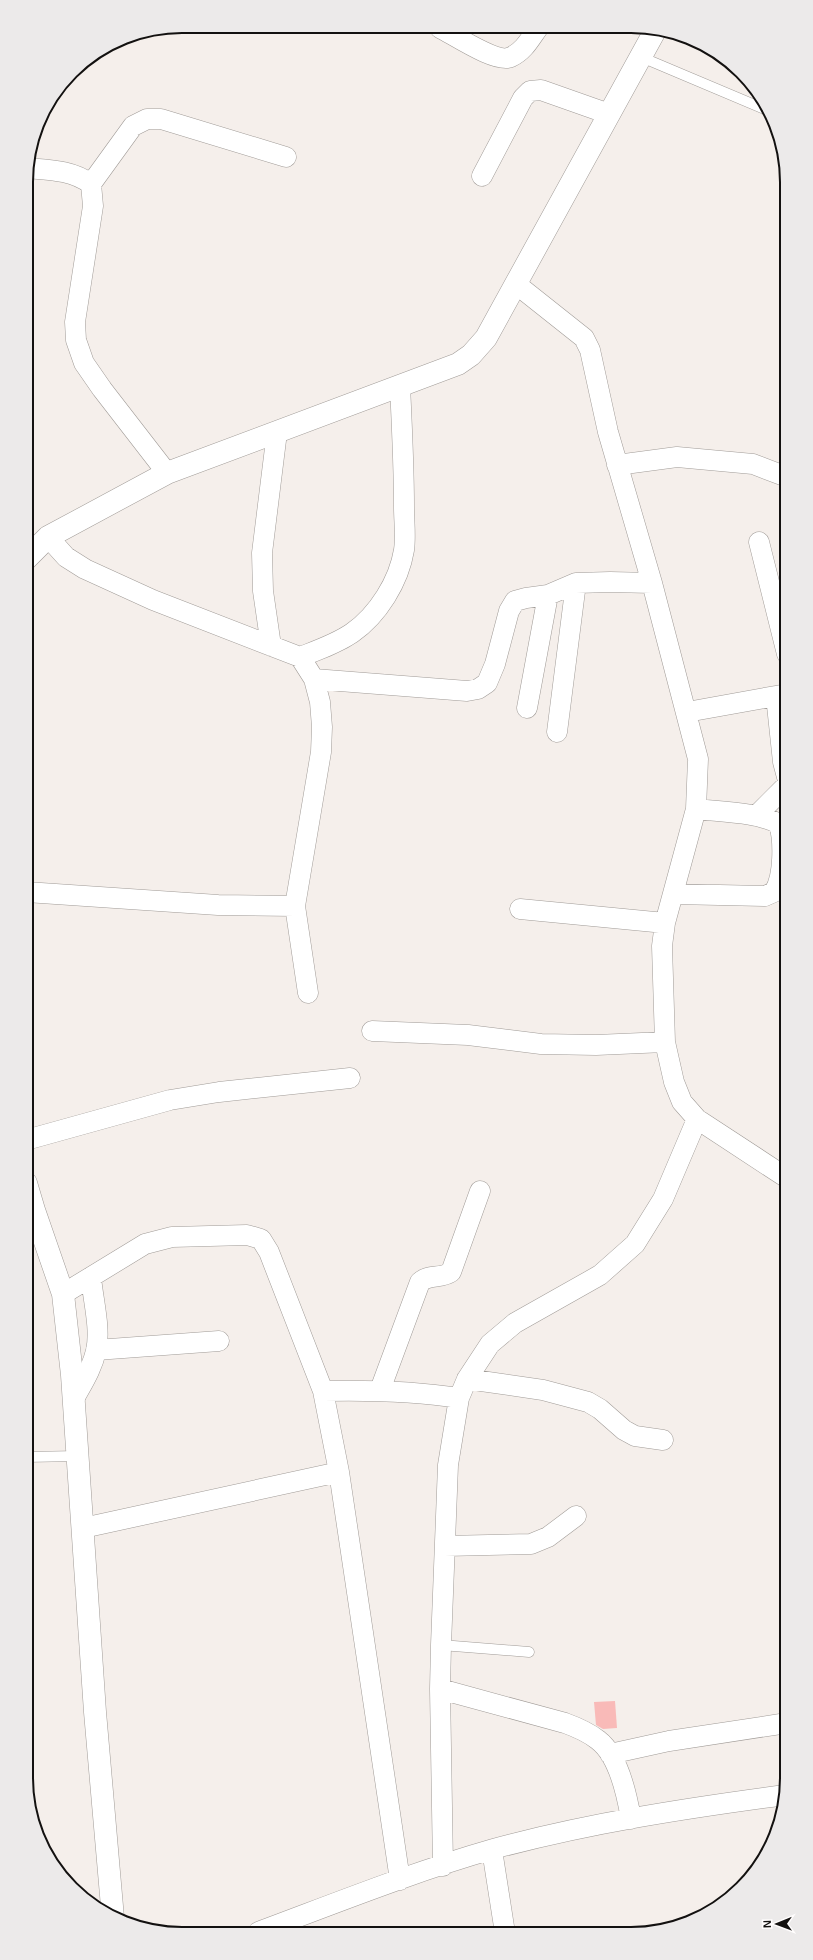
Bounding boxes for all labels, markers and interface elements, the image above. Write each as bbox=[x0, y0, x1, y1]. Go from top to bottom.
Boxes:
north arrow bbox=[757, 1904, 797, 1944]
text: N bbox=[761, 1920, 773, 1928]

